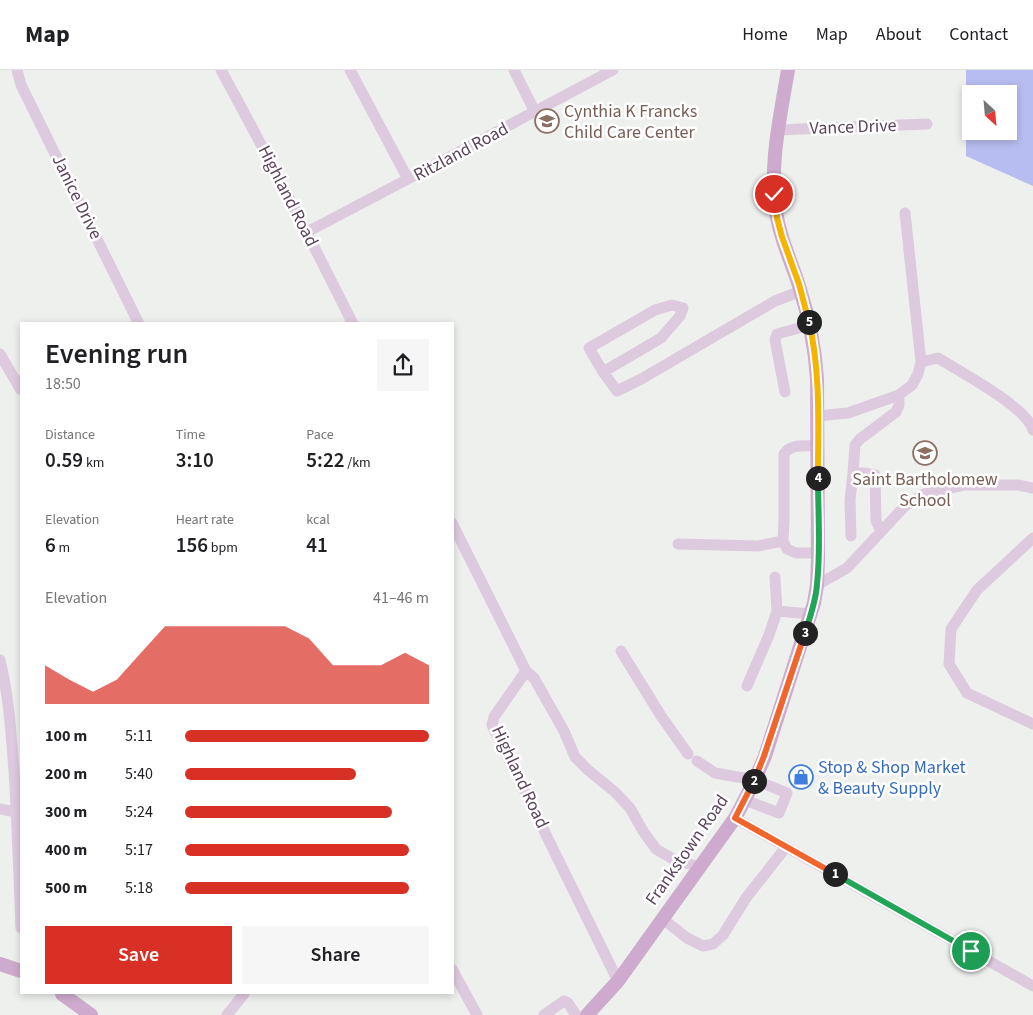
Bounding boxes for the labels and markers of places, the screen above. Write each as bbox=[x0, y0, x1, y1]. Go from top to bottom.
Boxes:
place label: Cynthia K Francks Child Care Center bbox=[564, 99, 697, 145]
school or university icon: Cynthia K Francks Child Care Center bbox=[534, 108, 560, 134]
pin bbox=[753, 173, 795, 215]
pin: 5 bbox=[796, 310, 822, 334]
school or university icon: Saint Bartholomew School bbox=[912, 440, 938, 466]
pin: 4 bbox=[806, 466, 830, 490]
place label: Saint Bartholomew School bbox=[852, 467, 998, 513]
pin: 3 bbox=[792, 620, 818, 646]
place label: Stop & Shop Market & Beauty Supply bbox=[818, 755, 966, 801]
shop icon: Stop & Shop Market & Beauty Supply bbox=[788, 764, 814, 790]
pin: 2 bbox=[742, 768, 766, 794]
pin: 1 bbox=[822, 862, 848, 886]
pin bbox=[950, 930, 992, 972]

